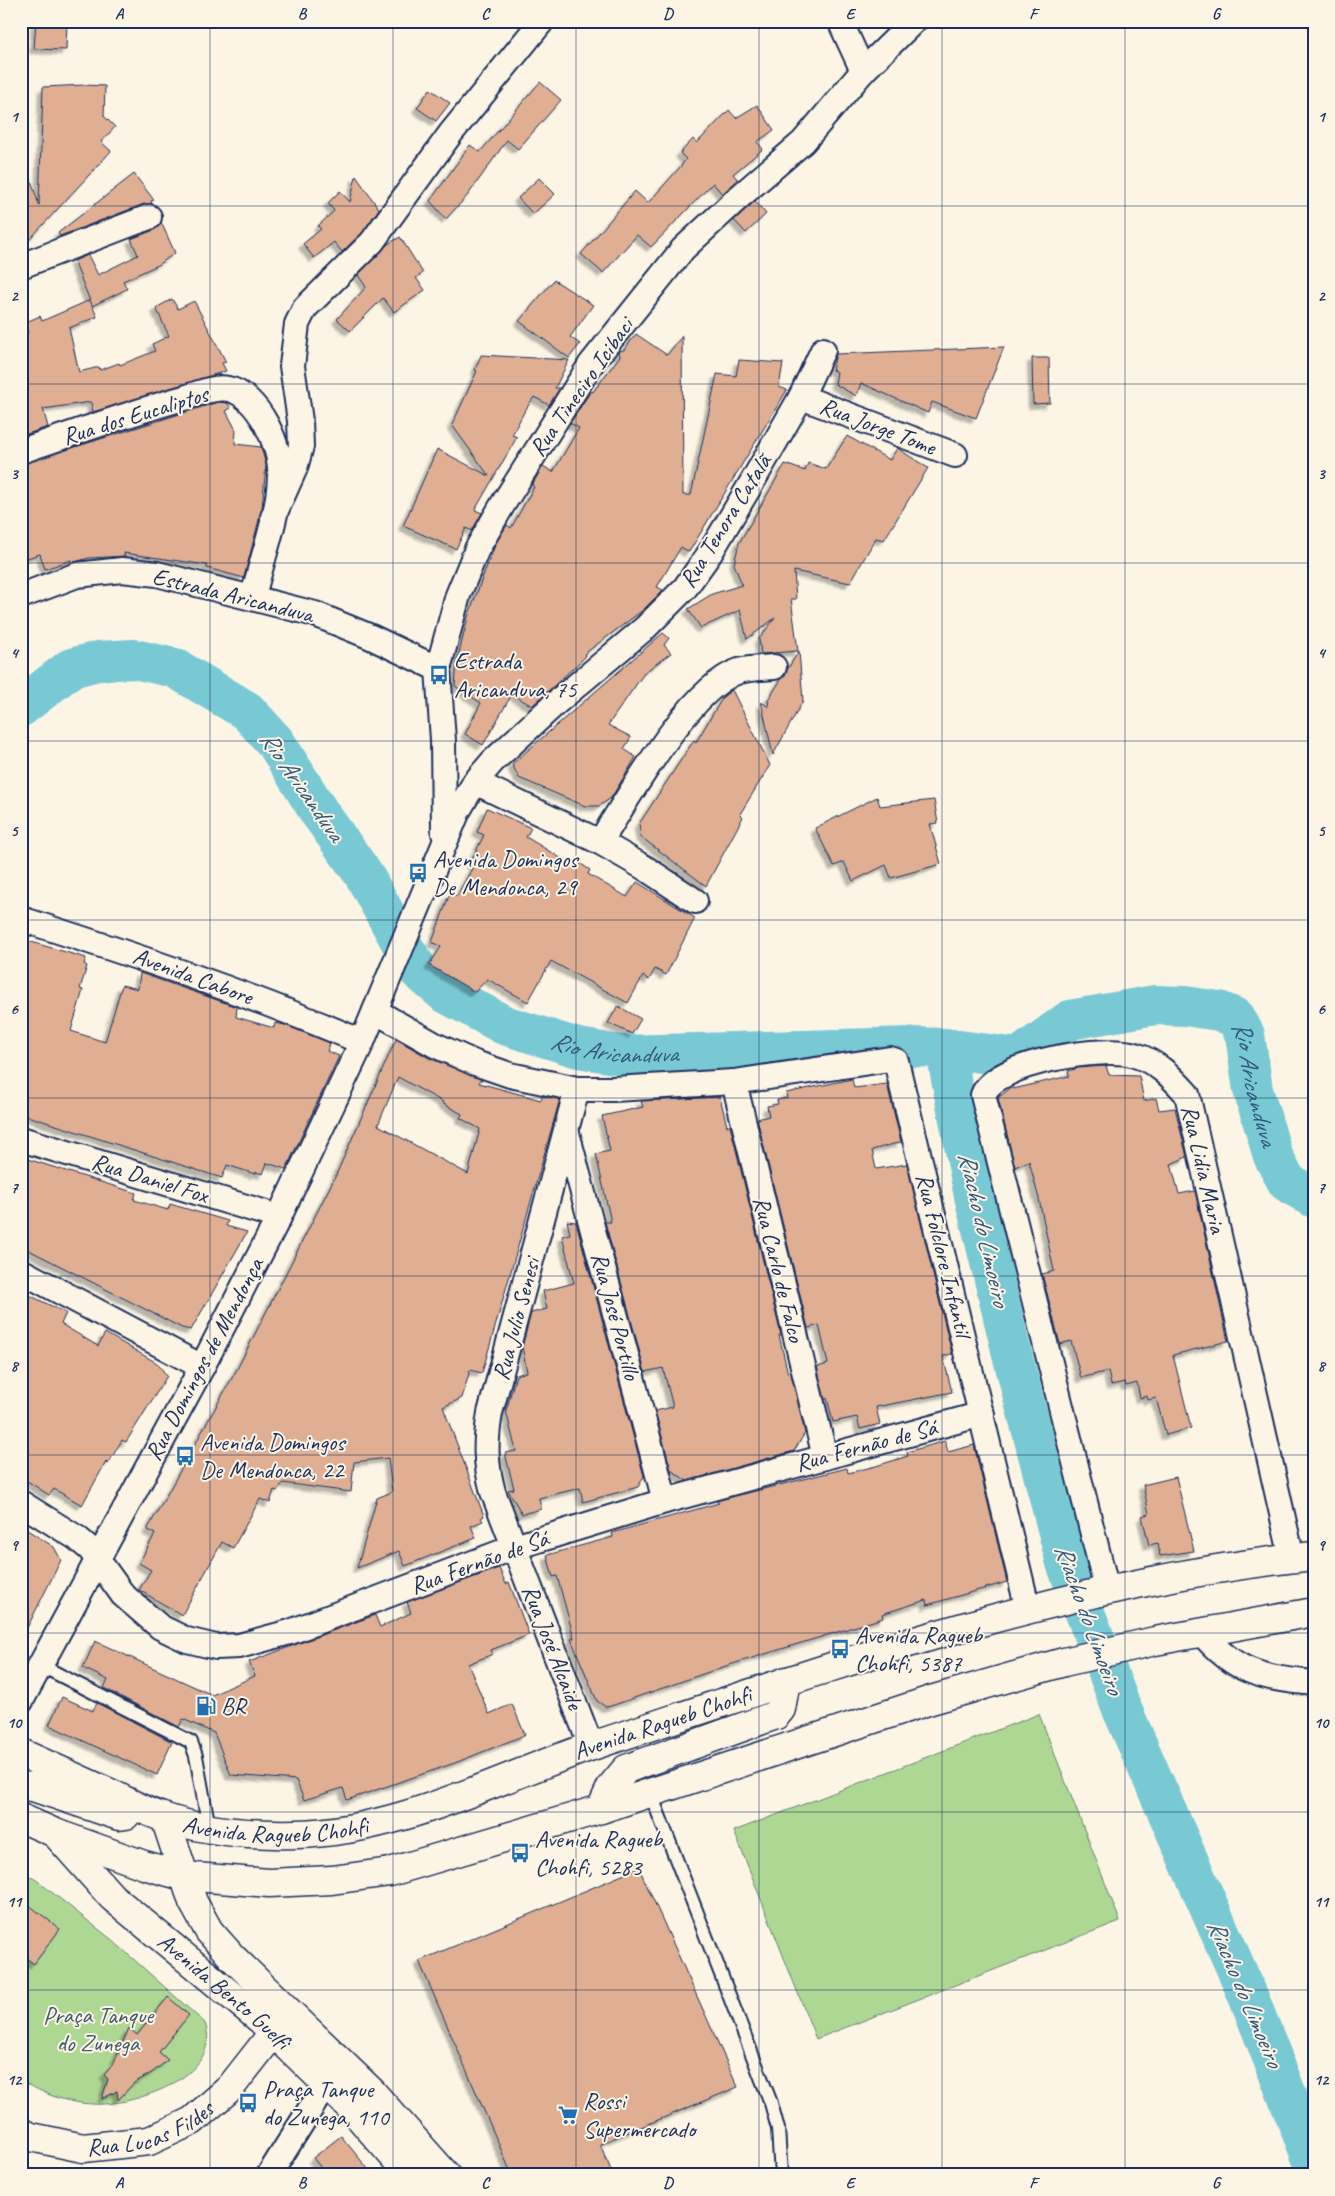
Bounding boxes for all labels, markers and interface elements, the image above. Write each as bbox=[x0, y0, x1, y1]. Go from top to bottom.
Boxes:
text: A bbox=[115, 4, 125, 24]
text: B bbox=[298, 4, 308, 24]
text: C bbox=[481, 4, 491, 24]
text: D bbox=[663, 4, 674, 24]
text: E bbox=[846, 4, 857, 24]
text: F bbox=[1029, 4, 1040, 24]
text: G bbox=[1212, 4, 1222, 24]
text: 1 bbox=[10, 107, 19, 127]
text: 1 bbox=[1317, 107, 1326, 127]
text: 2 bbox=[10, 286, 19, 306]
text: 2 bbox=[1317, 286, 1326, 306]
street label: Rua Tineciro Icibaci bbox=[522, 309, 642, 462]
street label: Rua dos Eucaliptos bbox=[59, 378, 214, 451]
street label: Rua Jorge Tome bbox=[816, 390, 942, 463]
street label: Rua Tenora Catalã bbox=[672, 447, 779, 593]
text: 3 bbox=[10, 464, 19, 484]
text: 3 bbox=[1317, 464, 1326, 484]
street label: Estrada Aricanduva bbox=[150, 561, 318, 630]
text: 4 bbox=[10, 643, 19, 663]
text: 4 bbox=[1317, 643, 1326, 663]
place label: Estrada Aricanduva, 75 bbox=[454, 646, 578, 704]
bus stop icon: Estrada Aricanduva, 75 bbox=[428, 664, 450, 686]
water label: Rio Aricanduva bbox=[252, 725, 353, 850]
text: 5 bbox=[11, 821, 20, 841]
text: 5 bbox=[1318, 821, 1327, 841]
place label: Avenida Domingos De Mendonca, 29 bbox=[433, 844, 580, 902]
bus stop icon: Avenida Domingos De Mendonca, 29 bbox=[407, 862, 429, 884]
street label: Avenida Cabore bbox=[129, 940, 259, 1012]
text: 6 bbox=[10, 999, 19, 1019]
text: 6 bbox=[1317, 999, 1326, 1019]
water label: Rio Aricanduva bbox=[1224, 1015, 1286, 1152]
water label: Rio Aricanduva bbox=[547, 1025, 681, 1071]
street label: Rua Lidia Maria bbox=[1175, 1102, 1234, 1237]
street label: Rua Daniel Fox bbox=[88, 1146, 213, 1210]
water label: Riacho do Limoeiro bbox=[951, 1149, 1018, 1312]
street label: Rua Folclore Infantil bbox=[909, 1170, 980, 1344]
text: 7 bbox=[10, 1178, 19, 1198]
text: 7 bbox=[1317, 1178, 1326, 1198]
street label: Rua Carlo de Falco bbox=[746, 1193, 812, 1346]
street label: Rua José Portillo bbox=[585, 1249, 648, 1384]
street label: Rua Domingos de Mendonça bbox=[138, 1251, 271, 1465]
street label: Rua Julio Senesi bbox=[485, 1252, 547, 1384]
text: 8 bbox=[10, 1356, 19, 1376]
text: 8 bbox=[1317, 1356, 1326, 1376]
street label: Rua Fernão de Sá bbox=[792, 1411, 942, 1478]
place label: Avenida Domingos De Mendonca, 22 bbox=[200, 1427, 347, 1485]
bus stop icon: Avenida Domingos De Mendonca, 22 bbox=[174, 1445, 196, 1467]
street label: Rua Fernão de Sá bbox=[406, 1522, 555, 1601]
text: 9 bbox=[10, 1535, 19, 1555]
text: 9 bbox=[1317, 1535, 1326, 1555]
water label: Riacho do Limoeiro bbox=[1047, 1540, 1132, 1701]
street label: Rua José Alcaide bbox=[516, 1581, 591, 1715]
place label: Avenida Ragueb Chohfi, 5387 bbox=[855, 1620, 983, 1678]
bus stop icon: Avenida Ragueb Chohfi, 5387 bbox=[829, 1638, 851, 1660]
street label: Avenida Ragueb Chohfi bbox=[569, 1678, 758, 1766]
place label: BR bbox=[221, 1691, 247, 1721]
fuel station icon: BR bbox=[195, 1695, 217, 1717]
text: 10 bbox=[7, 1713, 23, 1733]
text: 10 bbox=[1314, 1713, 1330, 1733]
street label: Avenida Ragueb Chohfi bbox=[180, 1809, 373, 1849]
place label: Avenida Ragueb Chohfi, 5283 bbox=[535, 1824, 663, 1882]
bus stop icon: Avenida Ragueb Chohfi, 5283 bbox=[509, 1842, 531, 1864]
text: 11 bbox=[7, 1892, 23, 1912]
text: 11 bbox=[1314, 1892, 1330, 1912]
water label: Riacho do Limoeiro bbox=[1200, 1915, 1292, 2074]
street label: Avenida Bento Guelfi bbox=[152, 1926, 299, 2058]
park label: Praça Tanque do Zunega bbox=[43, 2000, 155, 2058]
text: 12 bbox=[7, 2070, 23, 2090]
text: 12 bbox=[1314, 2070, 1330, 2090]
place label: Praça Tanque do Zunega, 110 bbox=[263, 2074, 391, 2132]
place label: Rossi Supermercado bbox=[583, 2086, 698, 2144]
bus stop icon: Praça Tanque do Zunega, 110 bbox=[237, 2092, 259, 2114]
street label: Rua Lucas Fildes bbox=[85, 2093, 221, 2163]
supermarket icon: Rossi Supermercado bbox=[557, 2104, 579, 2126]
text: A bbox=[115, 2173, 125, 2193]
text: B bbox=[298, 2173, 308, 2193]
text: C bbox=[481, 2173, 491, 2193]
text: D bbox=[663, 2173, 674, 2193]
text: E bbox=[846, 2173, 857, 2193]
text: F bbox=[1029, 2173, 1040, 2193]
text: G bbox=[1212, 2173, 1222, 2193]

